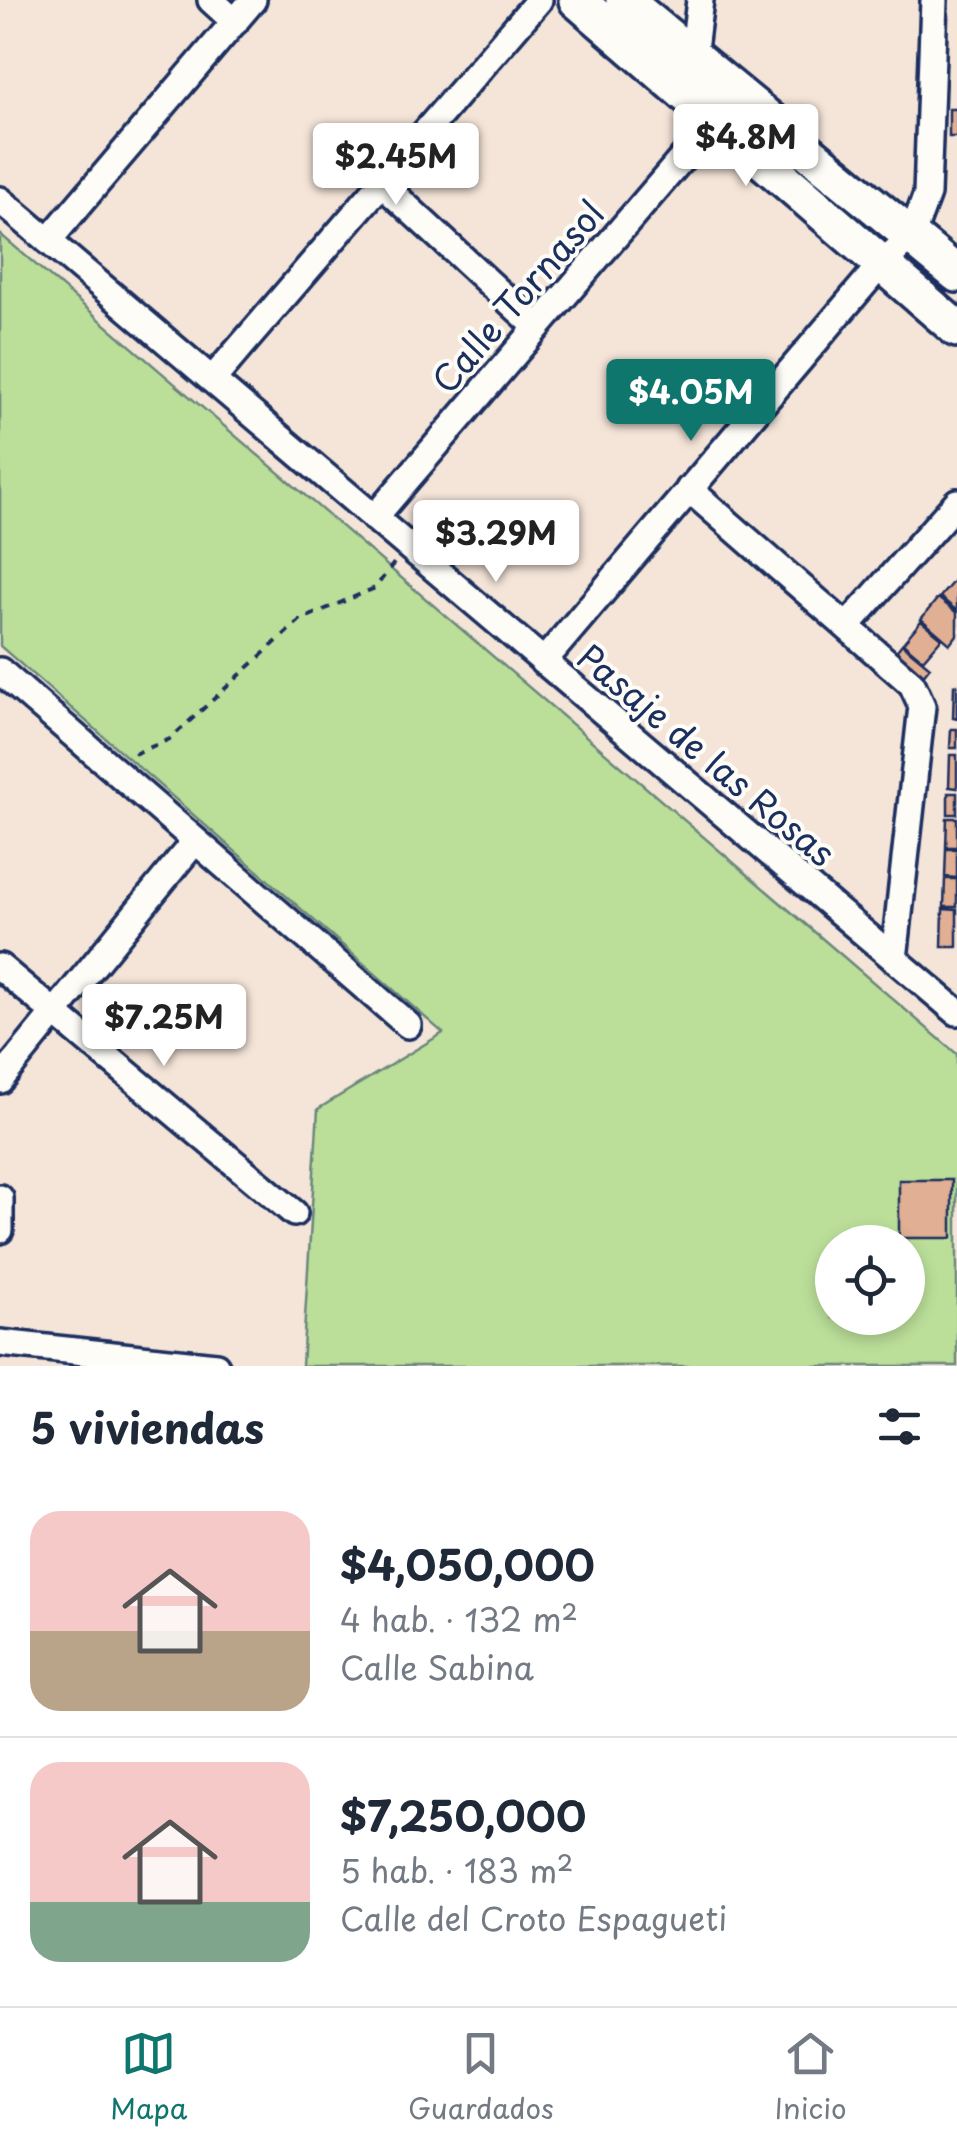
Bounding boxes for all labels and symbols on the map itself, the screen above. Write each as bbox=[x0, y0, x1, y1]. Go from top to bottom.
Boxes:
pin: $4.8M bbox=[676, 104, 816, 189]
pin: $2.45M bbox=[315, 123, 477, 208]
street label: Calle Tornasol bbox=[418, 188, 616, 404]
pin: $4.05M bbox=[610, 359, 772, 444]
pin: $3.29M bbox=[415, 500, 577, 585]
street label: Pasaje de las Rosas bbox=[567, 630, 847, 878]
pin: $7.25M bbox=[83, 984, 245, 1069]

